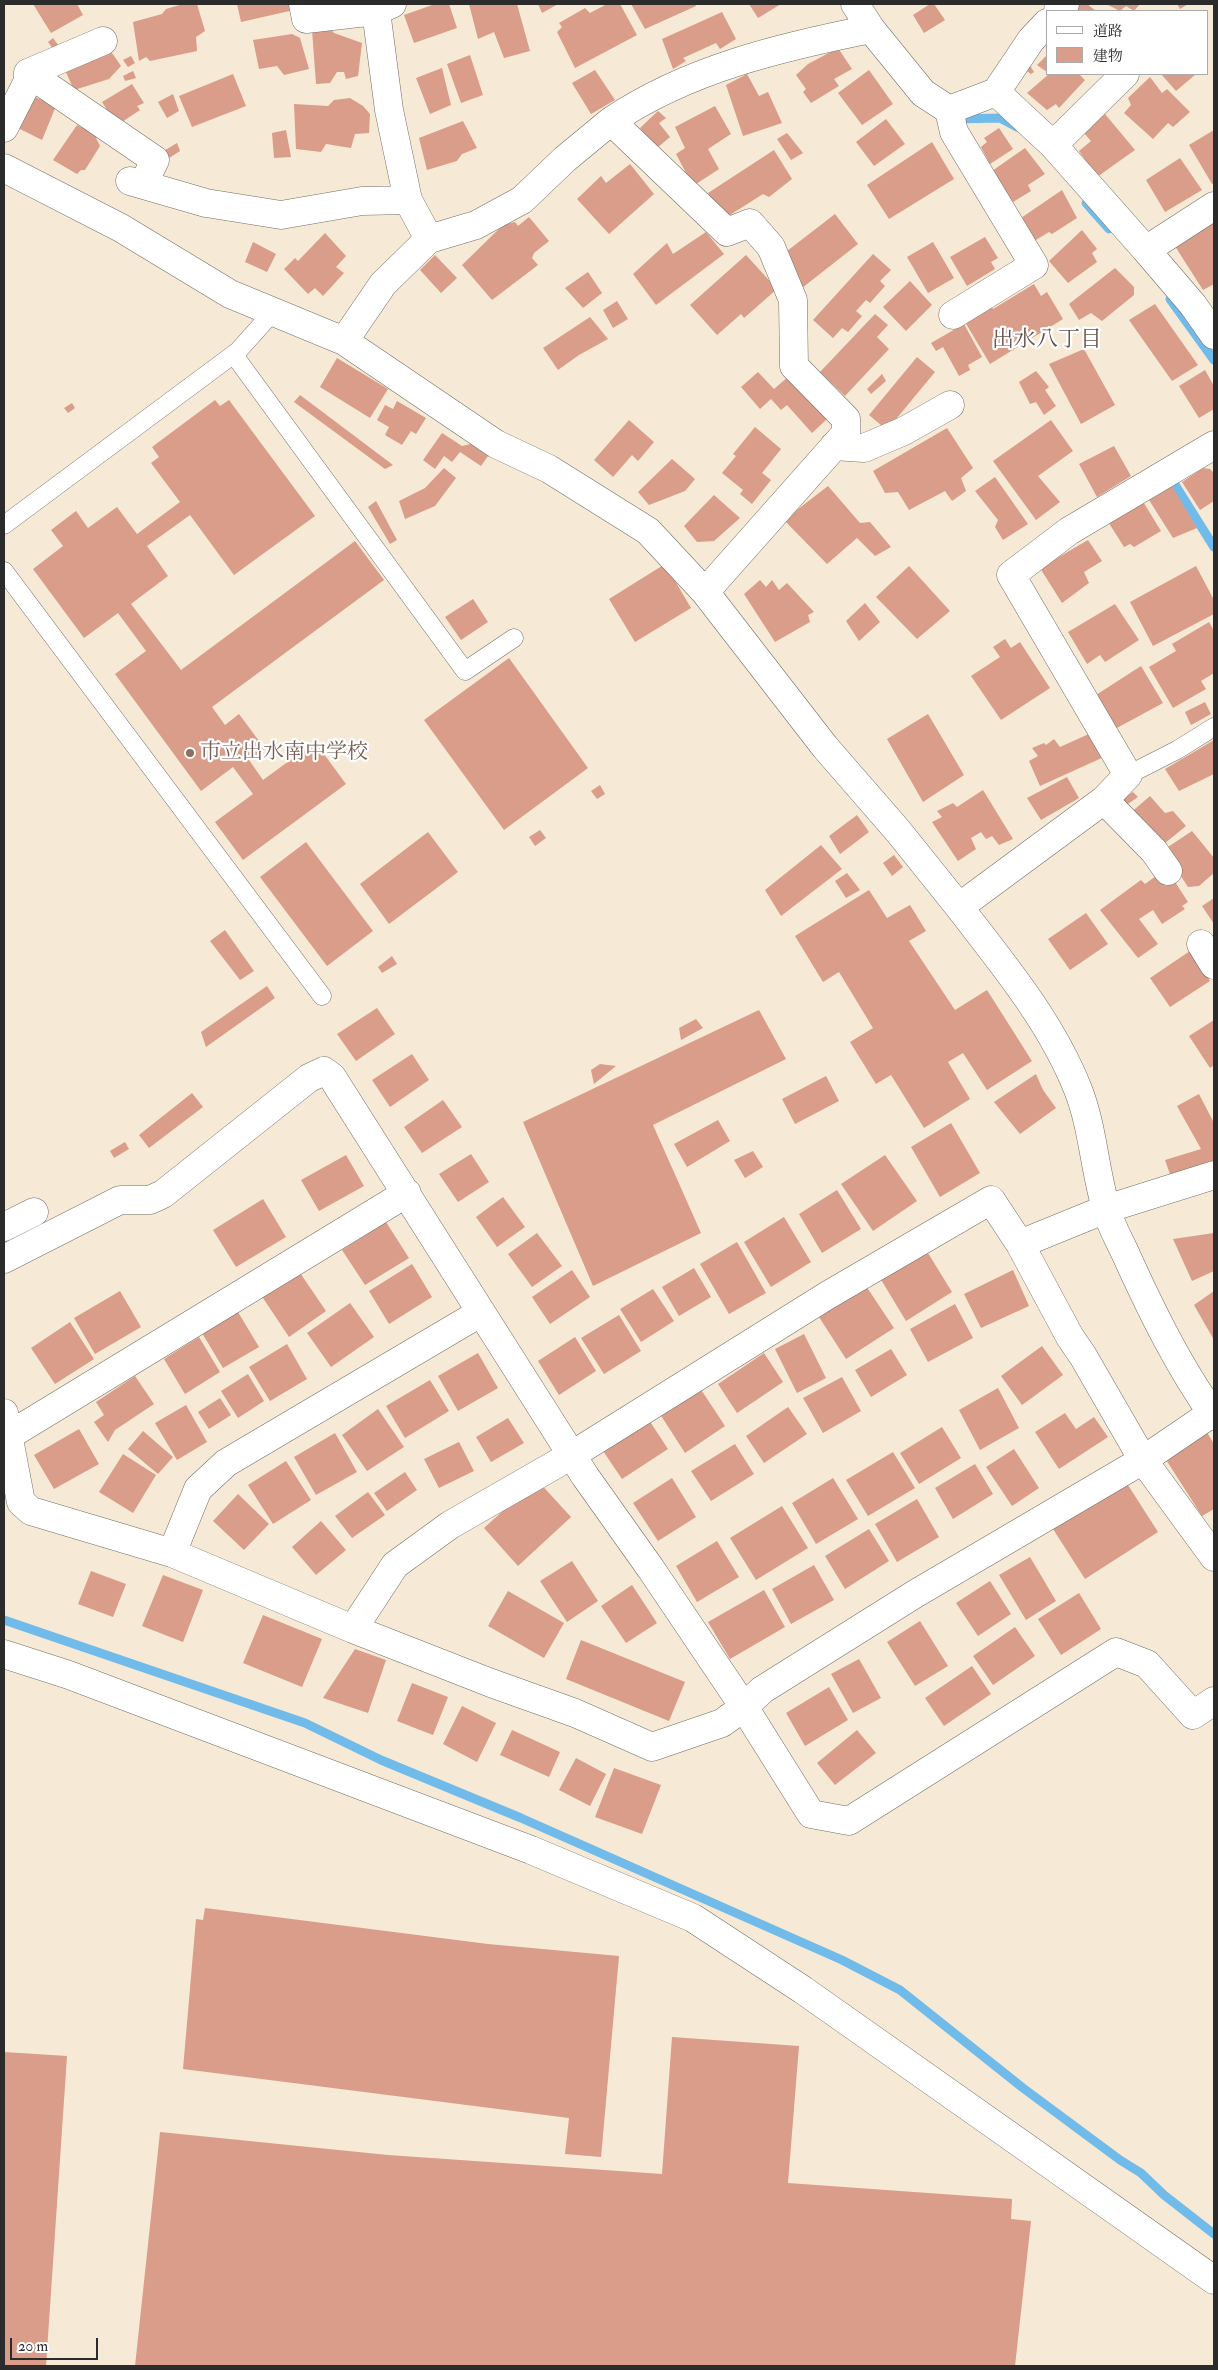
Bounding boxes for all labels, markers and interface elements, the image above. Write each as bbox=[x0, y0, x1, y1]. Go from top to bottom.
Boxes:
legend bbox=[1046, 10, 1208, 75]
text: 道路 bbox=[1093, 22, 1123, 41]
text: 建物 bbox=[1093, 47, 1123, 66]
district label: 出水八丁目 bbox=[992, 328, 1102, 354]
place label: 市立出水南中学校 bbox=[200, 740, 368, 766]
marker: 市立出水南中学校 bbox=[184, 747, 196, 759]
scale bar bbox=[12, 2328, 100, 2360]
text: 20 m bbox=[18, 2337, 48, 2356]

